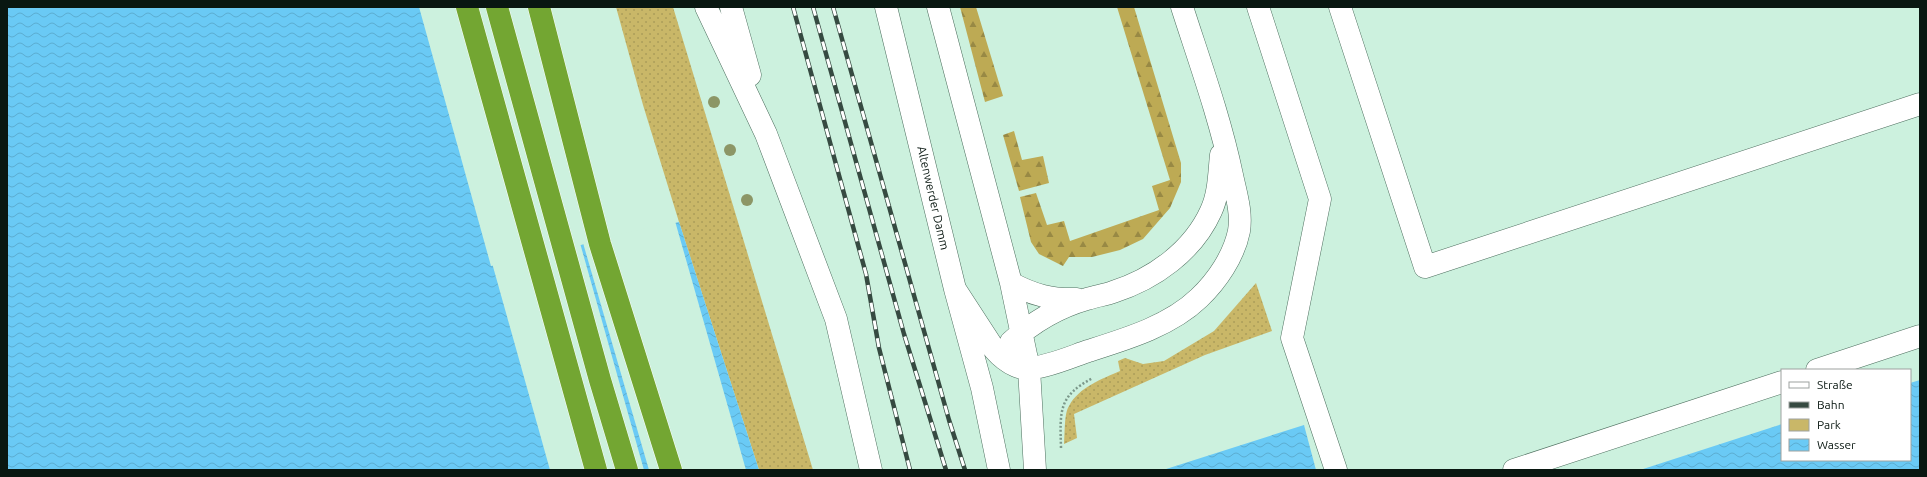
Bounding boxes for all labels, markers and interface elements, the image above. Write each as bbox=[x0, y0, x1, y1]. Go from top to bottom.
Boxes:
street label: Altenwerder Damm bbox=[915, 145, 952, 251]
legend bbox=[1781, 369, 1911, 461]
text: Straße bbox=[1817, 378, 1853, 391]
text: Bahn bbox=[1817, 398, 1845, 411]
text: Park bbox=[1817, 418, 1841, 431]
text: Wasser bbox=[1817, 438, 1856, 451]

